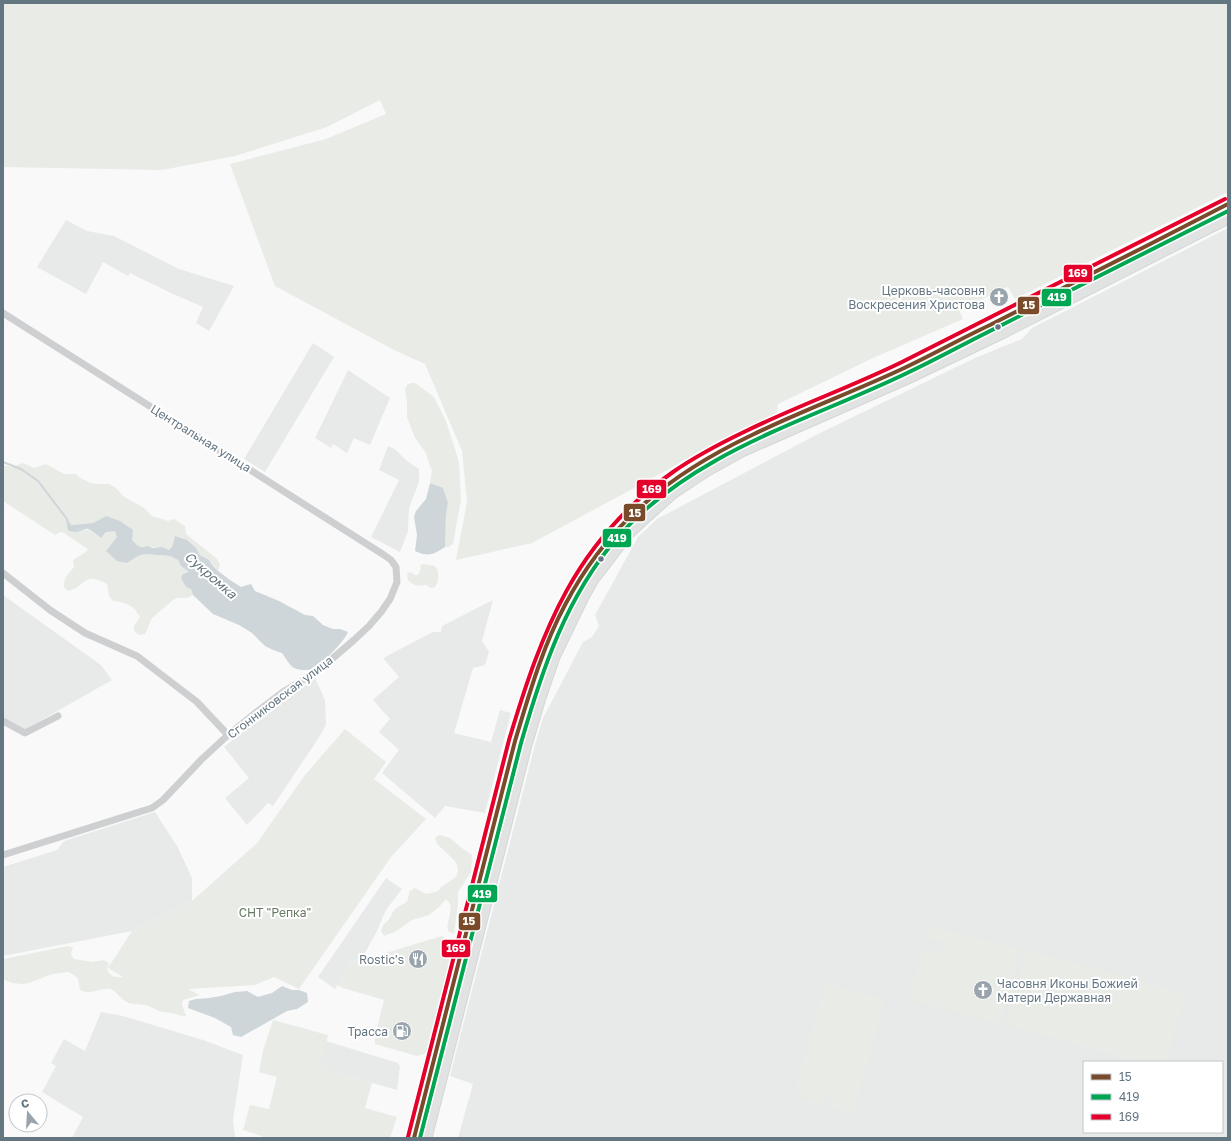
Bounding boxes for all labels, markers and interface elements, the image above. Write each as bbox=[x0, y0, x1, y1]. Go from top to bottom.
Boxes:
line badge: 169 bbox=[1063, 264, 1093, 283]
text: 169 bbox=[1068, 266, 1088, 279]
place label: Церковь-часовня Воскресения Христова bbox=[848, 283, 985, 312]
church icon: Церковь-часовня Воскресения Христова bbox=[988, 286, 1010, 308]
line badge: 419 bbox=[1041, 288, 1072, 307]
text: 419 bbox=[1047, 290, 1067, 303]
line badge: 15 bbox=[1017, 296, 1040, 315]
text: 15 bbox=[1023, 298, 1035, 311]
unlabelled marker bbox=[993, 322, 1003, 332]
street label: Центральная улица bbox=[148, 401, 254, 475]
line badge: 169 bbox=[636, 479, 667, 499]
text: 169 bbox=[642, 482, 662, 495]
line badge: 15 bbox=[623, 503, 646, 522]
text: 15 bbox=[629, 506, 641, 519]
line badge: 419 bbox=[602, 528, 632, 548]
text: 419 bbox=[607, 531, 627, 544]
water label: Сукромка bbox=[182, 548, 241, 602]
unlabelled marker bbox=[596, 554, 606, 564]
street label: Сгонниковская улица bbox=[224, 652, 336, 742]
line badge: 419 bbox=[467, 884, 498, 903]
text: 419 bbox=[472, 887, 492, 900]
park label: СНТ "Репка" bbox=[239, 905, 311, 920]
line badge: 15 bbox=[458, 912, 481, 931]
text: 15 bbox=[463, 914, 475, 927]
line badge: 169 bbox=[441, 939, 471, 958]
text: 169 bbox=[446, 941, 466, 954]
restaurant icon: Rostic's bbox=[407, 948, 429, 970]
place label: Rostic's bbox=[359, 952, 404, 967]
place label: Часовня Иконы Божией Матери Державная bbox=[997, 976, 1138, 1005]
church icon: Часовня Иконы Божией Матери Державная bbox=[972, 979, 994, 1001]
fuel station icon: Трасса bbox=[391, 1020, 413, 1042]
place label: Трасса bbox=[348, 1024, 388, 1039]
legend bbox=[1083, 1061, 1223, 1133]
text: 15 bbox=[1119, 1069, 1132, 1084]
text: 419 bbox=[1119, 1089, 1139, 1104]
north arrow bbox=[8, 1093, 48, 1133]
text: С bbox=[19, 1096, 31, 1110]
text: 169 bbox=[1119, 1109, 1139, 1124]

